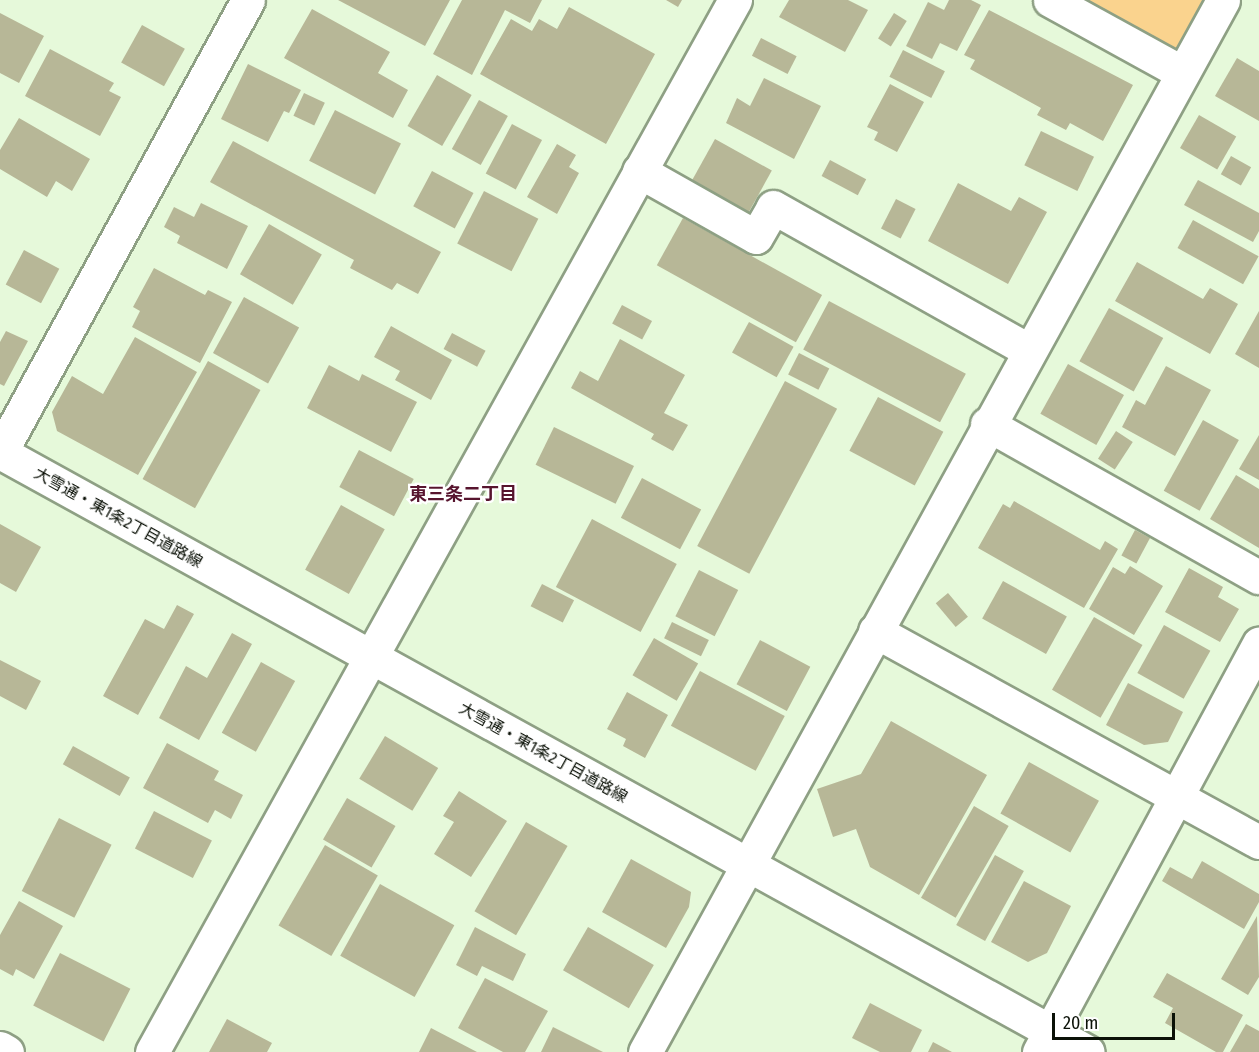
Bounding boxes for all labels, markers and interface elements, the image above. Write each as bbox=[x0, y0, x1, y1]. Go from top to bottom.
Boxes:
street label: 大雪通・東1条2丁目道路線 bbox=[31, 464, 205, 572]
district label: 東三条二丁目 bbox=[409, 483, 517, 505]
street label: 大雪通・東1条2丁目道路線 bbox=[456, 699, 630, 807]
scale bar bbox=[1055, 1001, 1178, 1039]
text: 20 m bbox=[1063, 1012, 1098, 1034]

